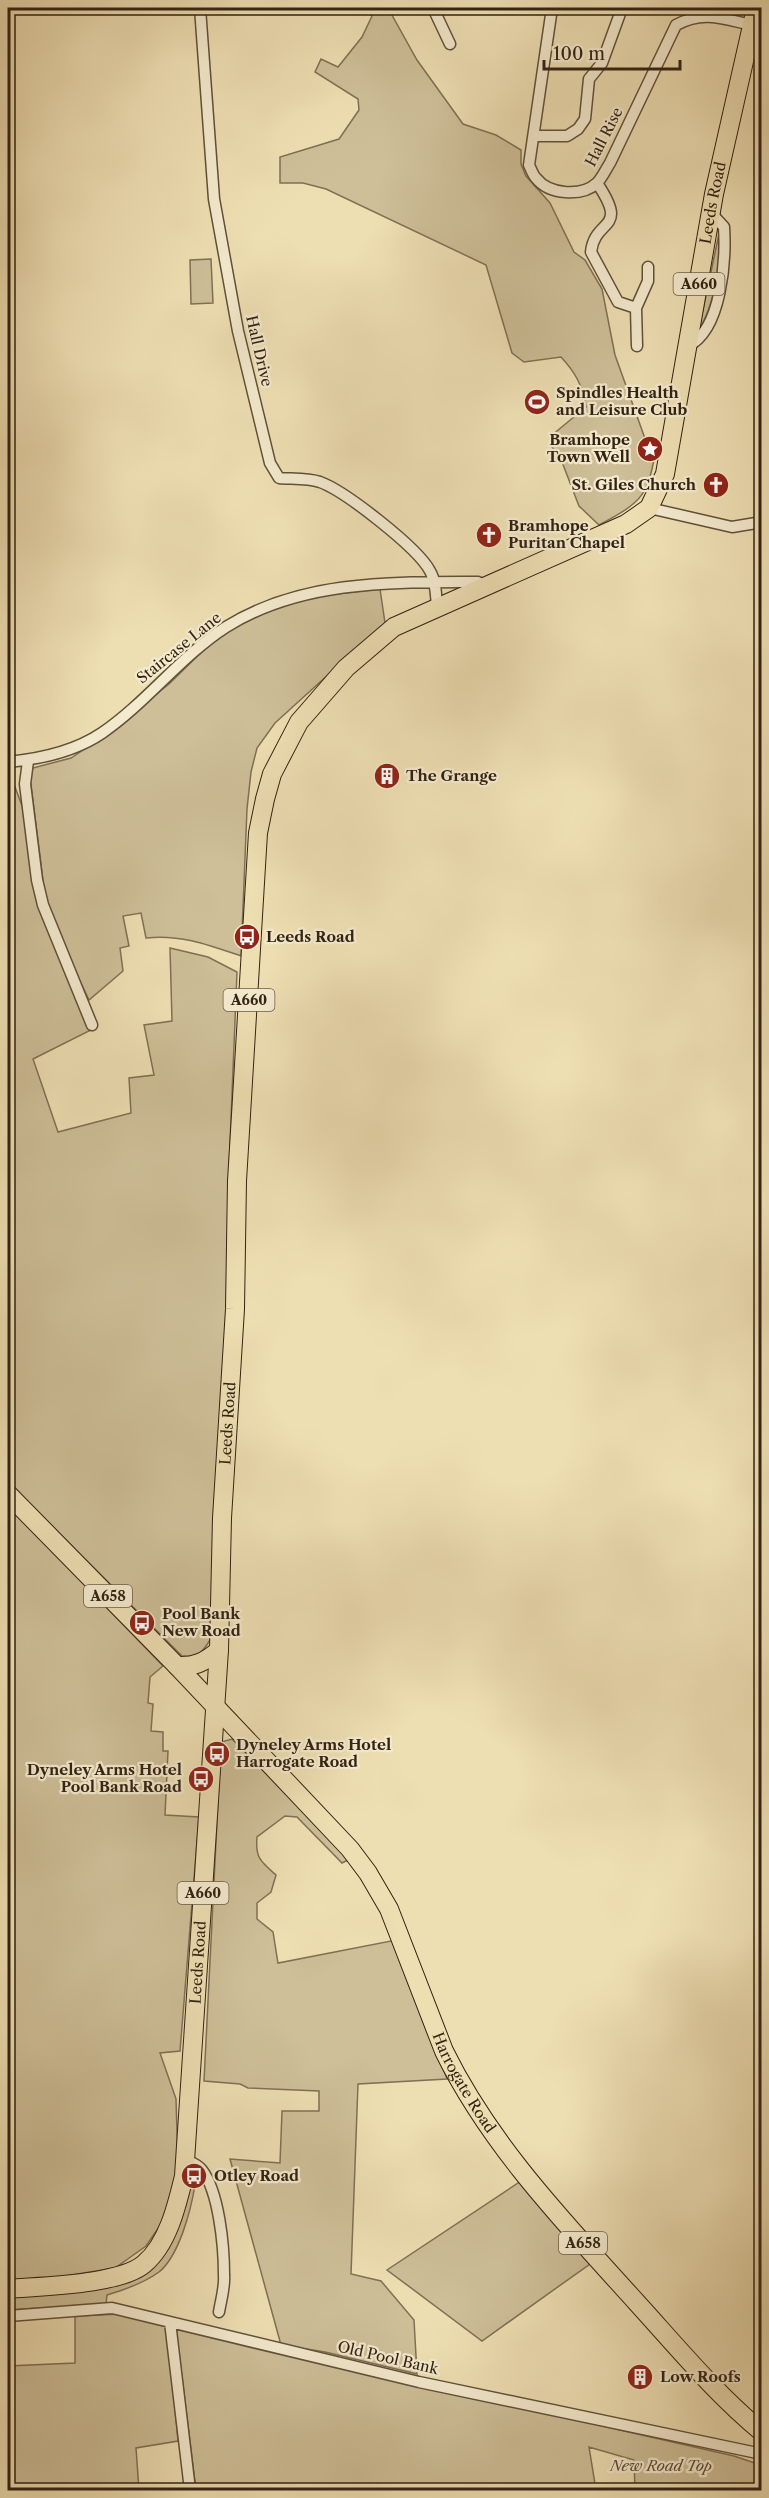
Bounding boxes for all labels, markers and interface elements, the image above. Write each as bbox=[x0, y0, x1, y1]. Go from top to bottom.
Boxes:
scale bar bbox=[544, 33, 680, 71]
text: 100 m bbox=[553, 43, 605, 65]
street label: Hall Rise bbox=[581, 104, 627, 170]
street label: Leeds Road bbox=[695, 160, 730, 245]
road number: A660 bbox=[674, 273, 724, 295]
street label: Hall Drive bbox=[242, 313, 277, 388]
place label: Spindles Health and Leisure Club bbox=[556, 383, 687, 419]
sports icon: Spindles Health and Leisure Club bbox=[522, 387, 552, 417]
place label: Bramhope Town Well bbox=[547, 430, 630, 466]
place icon: Bramhope Town Well bbox=[635, 434, 665, 464]
church icon: St. Giles Church bbox=[701, 470, 731, 500]
place label: St. Giles Church bbox=[572, 475, 697, 494]
place label: Bramhope Puritan Chapel bbox=[508, 516, 625, 552]
church icon: Bramhope Puritan Chapel bbox=[474, 520, 504, 550]
street label: Staircase Lane bbox=[133, 608, 225, 687]
building icon: The Grange bbox=[372, 761, 402, 791]
place label: The Grange bbox=[406, 766, 497, 785]
bus stop icon: Leeds Road bbox=[232, 922, 262, 952]
place label: Leeds Road bbox=[266, 927, 355, 946]
road number: A660 bbox=[224, 989, 274, 1011]
street label: Leeds Road bbox=[215, 1381, 239, 1466]
road number: A658 bbox=[84, 1585, 132, 1607]
place label: Pool Bank New Road bbox=[162, 1604, 241, 1640]
bus stop icon: Pool Bank New Road bbox=[127, 1608, 157, 1638]
place label: Dyneley Arms Hotel Harrogate Road bbox=[236, 1735, 391, 1771]
bus stop icon: Dyneley Arms Hotel Harrogate Road bbox=[202, 1739, 232, 1769]
place label: Dyneley Arms Hotel Pool Bank Road bbox=[27, 1760, 182, 1796]
bus stop icon: Dyneley Arms Hotel Pool Bank Road bbox=[186, 1764, 216, 1794]
road number: A660 bbox=[178, 1882, 228, 1904]
street label: Leeds Road bbox=[185, 1920, 210, 2005]
street label: Harrogate Road bbox=[429, 2029, 500, 2136]
bus stop icon: Otley Road bbox=[179, 2161, 209, 2191]
place label: Otley Road bbox=[214, 2166, 299, 2185]
road number: A658 bbox=[559, 2232, 607, 2254]
street label: Old Pool Bank bbox=[336, 2337, 442, 2379]
building icon: Low Roofs bbox=[625, 2362, 655, 2392]
place label: Low Roofs bbox=[660, 2367, 741, 2386]
park label: New Road Top bbox=[609, 2456, 712, 2475]

